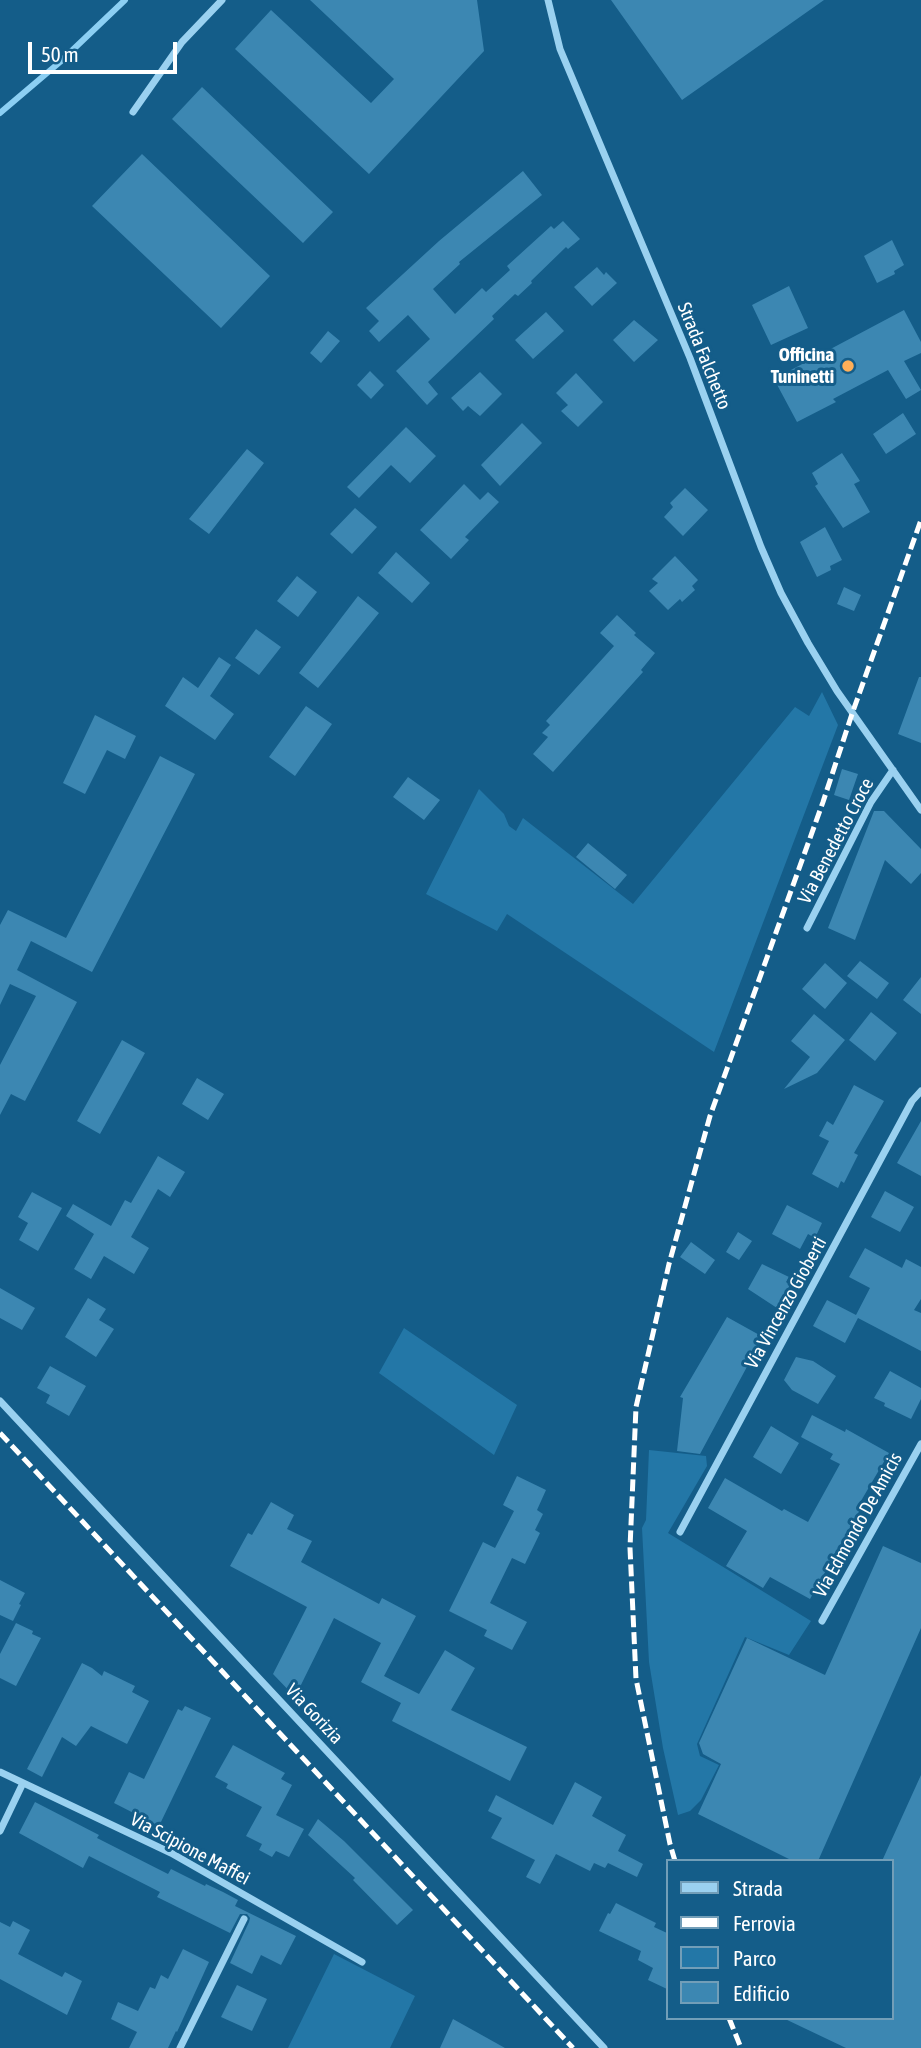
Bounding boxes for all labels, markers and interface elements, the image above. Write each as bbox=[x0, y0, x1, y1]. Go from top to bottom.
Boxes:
scale bar bbox=[32, 28, 180, 72]
text: 50 m bbox=[41, 42, 79, 66]
street label: Strada Falchetto bbox=[672, 299, 736, 413]
place label: Officina Tuninetti bbox=[771, 344, 834, 388]
marker: Officina Tuninetti bbox=[840, 358, 856, 374]
street label: Via Benedetto Croce bbox=[793, 774, 879, 908]
street label: Via Vincenzo Gioberti bbox=[740, 1233, 832, 1373]
street label: Via Edmondo De Amicis bbox=[809, 1449, 907, 1601]
street label: Via Gorizia bbox=[280, 1679, 348, 1749]
street label: Via Scipione Maffei bbox=[126, 1808, 254, 1890]
legend bbox=[666, 1859, 893, 2020]
text: Strada bbox=[733, 1876, 783, 1900]
text: Ferrovia bbox=[733, 1911, 796, 1935]
text: Parco bbox=[733, 1946, 776, 1970]
text: Edificio bbox=[733, 1981, 790, 2005]

